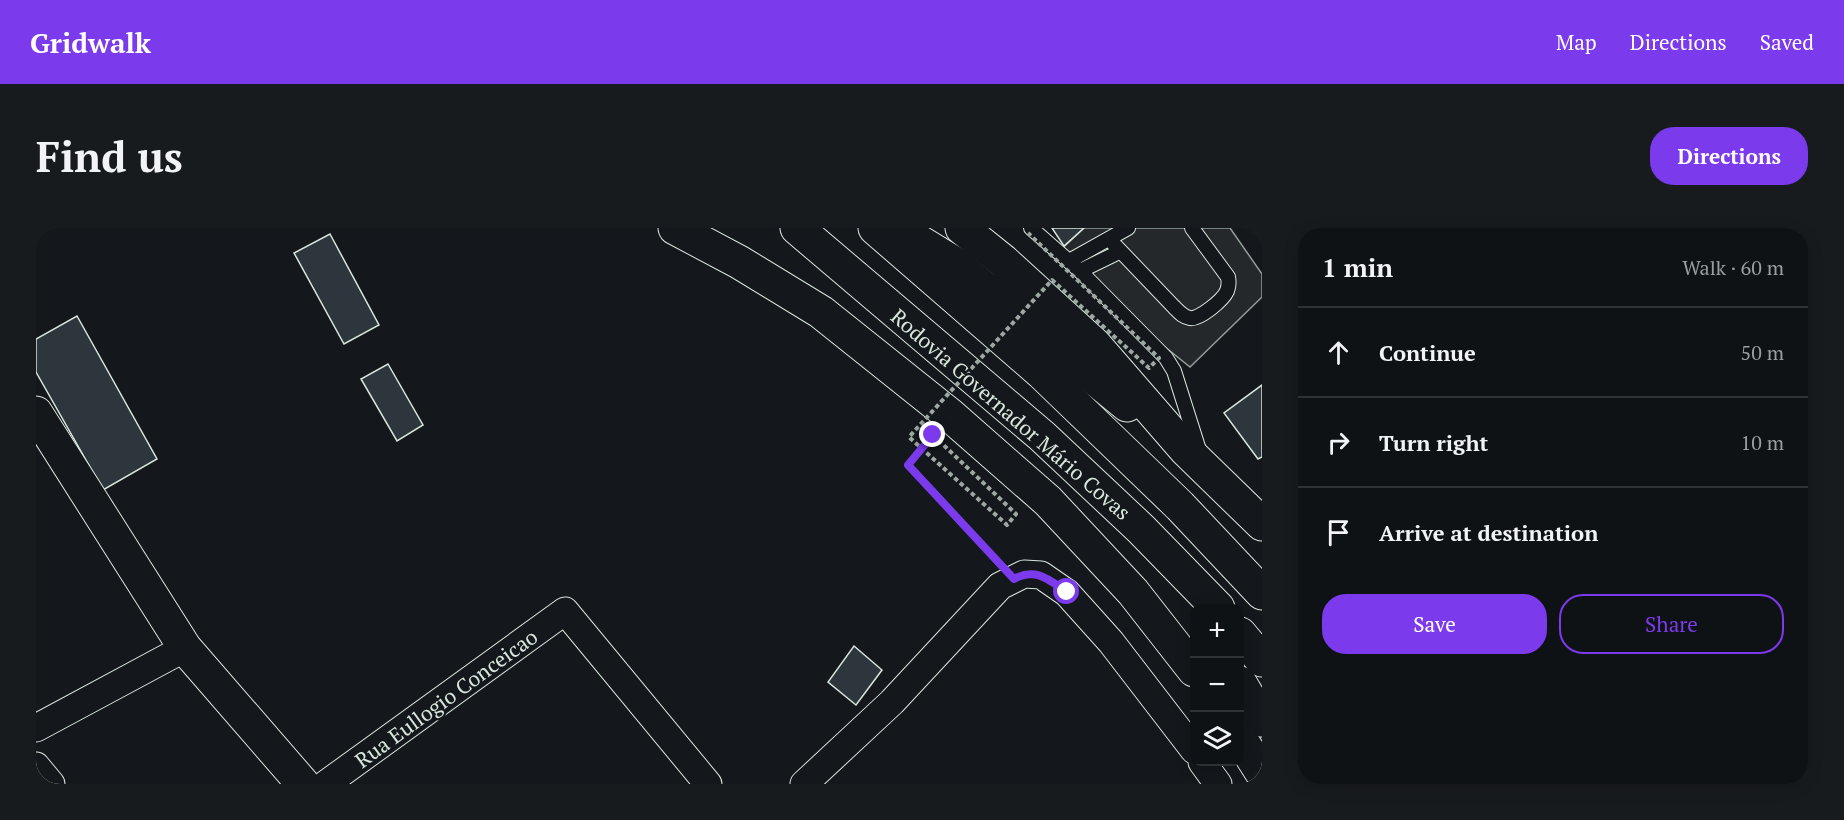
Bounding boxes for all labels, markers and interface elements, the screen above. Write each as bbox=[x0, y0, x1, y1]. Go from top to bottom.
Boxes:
text: Gridwalk bbox=[30, 24, 151, 61]
text: Map bbox=[1556, 28, 1597, 56]
text: Directions bbox=[1630, 28, 1727, 56]
text: Saved bbox=[1760, 28, 1814, 56]
button: Directions bbox=[1650, 127, 1808, 185]
text: Find us bbox=[36, 128, 183, 184]
text: 1 min bbox=[1322, 250, 1393, 284]
text: Walk · 60 m bbox=[1682, 254, 1784, 281]
street label: Rodovia Governador Mário Covas bbox=[885, 302, 1137, 526]
icon: ahead bbox=[1322, 336, 1355, 369]
text: Continue bbox=[1379, 338, 1476, 367]
text: 50 m bbox=[1741, 339, 1784, 366]
route end bbox=[919, 421, 945, 447]
icon: right bbox=[1322, 426, 1355, 459]
text: Turn right bbox=[1379, 428, 1488, 457]
text: 10 m bbox=[1741, 429, 1784, 456]
icon: arrive bbox=[1322, 516, 1355, 549]
text: Arrive at destination bbox=[1379, 518, 1598, 547]
route start bbox=[1053, 578, 1079, 604]
button: Save bbox=[1322, 594, 1547, 654]
button: Share bbox=[1559, 594, 1784, 654]
map controls bbox=[1190, 604, 1244, 766]
button: + bbox=[1190, 604, 1244, 658]
street label: Rua Eullogio Conceicao bbox=[349, 622, 543, 774]
button: − bbox=[1190, 658, 1244, 712]
button: layers bbox=[1190, 712, 1244, 766]

